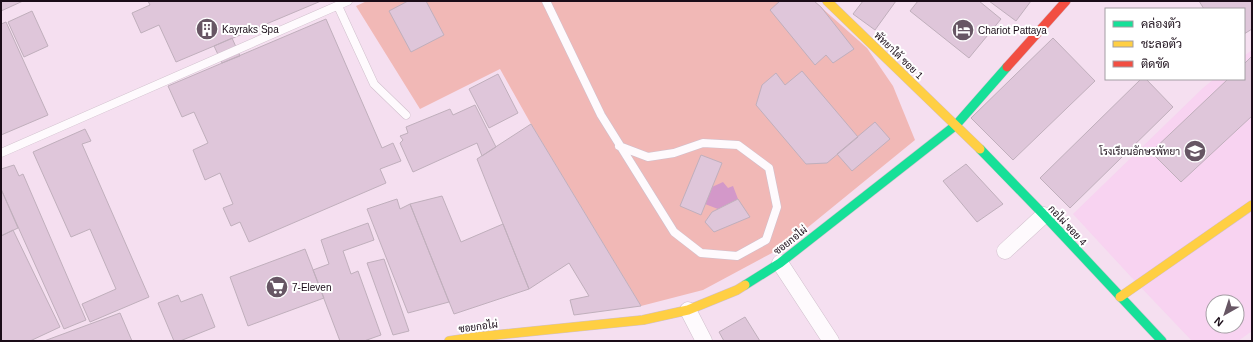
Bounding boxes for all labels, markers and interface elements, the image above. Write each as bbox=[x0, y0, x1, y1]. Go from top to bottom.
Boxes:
legend bbox=[1105, 8, 1245, 80]
building icon: Kayraks Spa bbox=[194, 16, 220, 42]
hotel icon: Chariot Pattaya bbox=[950, 17, 976, 43]
text: คล่องตัว bbox=[1141, 17, 1181, 31]
place label: Kayraks Spa bbox=[222, 24, 279, 35]
place label: Chariot Pattaya bbox=[978, 25, 1047, 36]
street label: พัทยาใต้ ซอย 1 bbox=[872, 29, 926, 82]
text: ชะลอตัว bbox=[1141, 37, 1182, 51]
text: ติดขัด bbox=[1141, 57, 1170, 71]
school or university icon: โรงเรียนอักษรพัทยา bbox=[1182, 138, 1208, 164]
place label: โรงเรียนอักษรพัทยา bbox=[1098, 145, 1180, 157]
street label: กอไผ่ ซอย 4 bbox=[1046, 202, 1090, 248]
street label: ซอยกอไผ่ bbox=[771, 223, 809, 257]
supermarket icon: 7-Eleven bbox=[264, 274, 290, 300]
place label: 7-Eleven bbox=[292, 282, 331, 293]
north arrow bbox=[1205, 294, 1245, 334]
text: N bbox=[1212, 315, 1226, 329]
street label: ซอยกอไผ่ bbox=[458, 318, 498, 334]

